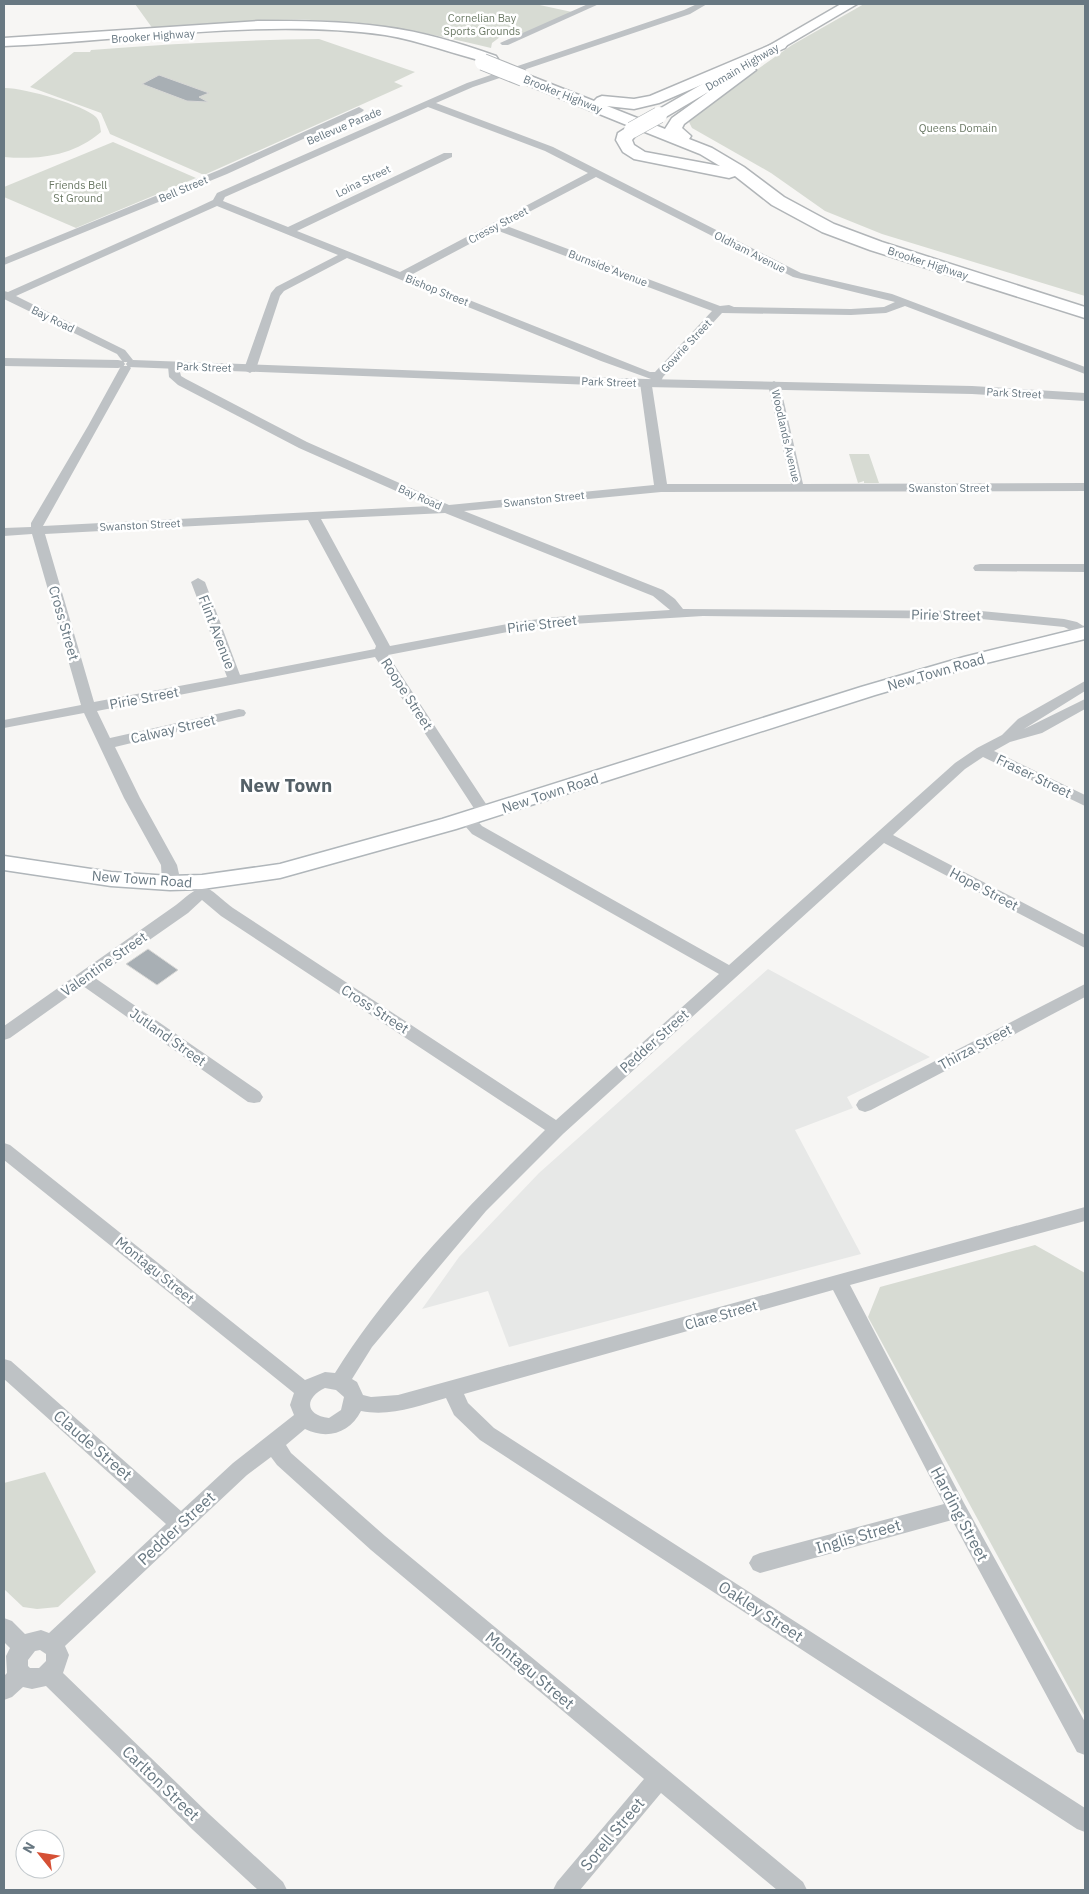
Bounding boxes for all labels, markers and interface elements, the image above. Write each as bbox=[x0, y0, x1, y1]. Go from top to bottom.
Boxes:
park label: Cornelian Bay Sports Grounds bbox=[444, 11, 520, 38]
street label: Brooker Highway bbox=[111, 26, 196, 46]
street label: Domain Highway bbox=[703, 40, 782, 94]
street label: Brooker Highway bbox=[521, 72, 605, 116]
street label: Bellevue Parade bbox=[304, 104, 384, 148]
park label: Queens Domain bbox=[919, 121, 997, 135]
street label: Loina Street bbox=[333, 162, 393, 200]
street label: Bell Street bbox=[156, 172, 210, 206]
park label: Friends Bell St Ground bbox=[49, 178, 107, 205]
street label: Cressy Street bbox=[466, 203, 530, 247]
street label: Oldham Avenue bbox=[712, 228, 788, 276]
street label: Brooker Highway bbox=[886, 243, 971, 283]
street label: Burnside Avenue bbox=[566, 246, 650, 290]
street label: Bishop Street bbox=[403, 271, 471, 309]
street label: Bay Road bbox=[29, 303, 77, 335]
street label: Gowrie Street bbox=[658, 316, 714, 376]
street label: Park Street bbox=[176, 359, 232, 375]
street label: Park Street bbox=[581, 374, 637, 390]
street label: Park Street bbox=[986, 385, 1042, 401]
street label: Woodlands Avenue bbox=[769, 388, 803, 484]
street label: Bay Road bbox=[396, 481, 444, 513]
street label: Swanston Street bbox=[908, 481, 990, 495]
street label: Swanston Street bbox=[503, 488, 585, 510]
street label: Swanston Street bbox=[99, 516, 181, 534]
street label: Cross Street bbox=[45, 584, 83, 662]
street label: Flint Avenue bbox=[195, 592, 239, 672]
street label: Pirie Street bbox=[911, 605, 981, 625]
street label: Pirie Street bbox=[506, 611, 578, 637]
street label: New Town Road bbox=[885, 649, 987, 695]
street label: Roope Street bbox=[377, 655, 437, 733]
street label: Pirie Street bbox=[108, 682, 180, 714]
street label: Calway Street bbox=[129, 710, 217, 748]
street label: Fraser Street bbox=[993, 750, 1075, 802]
street label: New Town Road bbox=[499, 769, 601, 817]
district label: New Town bbox=[240, 773, 332, 797]
street label: Hope Street bbox=[947, 863, 1022, 915]
street label: New Town Road bbox=[91, 867, 193, 891]
street label: Valentine Street bbox=[58, 928, 151, 1000]
street label: Cross Street bbox=[338, 981, 412, 1038]
street label: Jutland Street bbox=[126, 1004, 210, 1070]
street label: Pedder Street bbox=[616, 1005, 692, 1077]
street label: Thirza Street bbox=[935, 1020, 1015, 1074]
street label: Montagu Street bbox=[112, 1233, 198, 1307]
street label: Clare Street bbox=[683, 1296, 759, 1334]
street label: Claude Street bbox=[50, 1405, 136, 1485]
street label: Harding Street bbox=[927, 1463, 993, 1565]
street label: Pedder Street bbox=[133, 1487, 219, 1569]
street label: Inglis Street bbox=[813, 1514, 903, 1558]
street label: Oakley Street bbox=[715, 1576, 807, 1646]
street label: Montagu Street bbox=[481, 1627, 579, 1713]
street label: Carlton Street bbox=[118, 1741, 204, 1825]
street label: Sorell Street bbox=[576, 1793, 648, 1875]
north arrow bbox=[15, 1829, 65, 1879]
text: N bbox=[18, 1839, 39, 1856]

